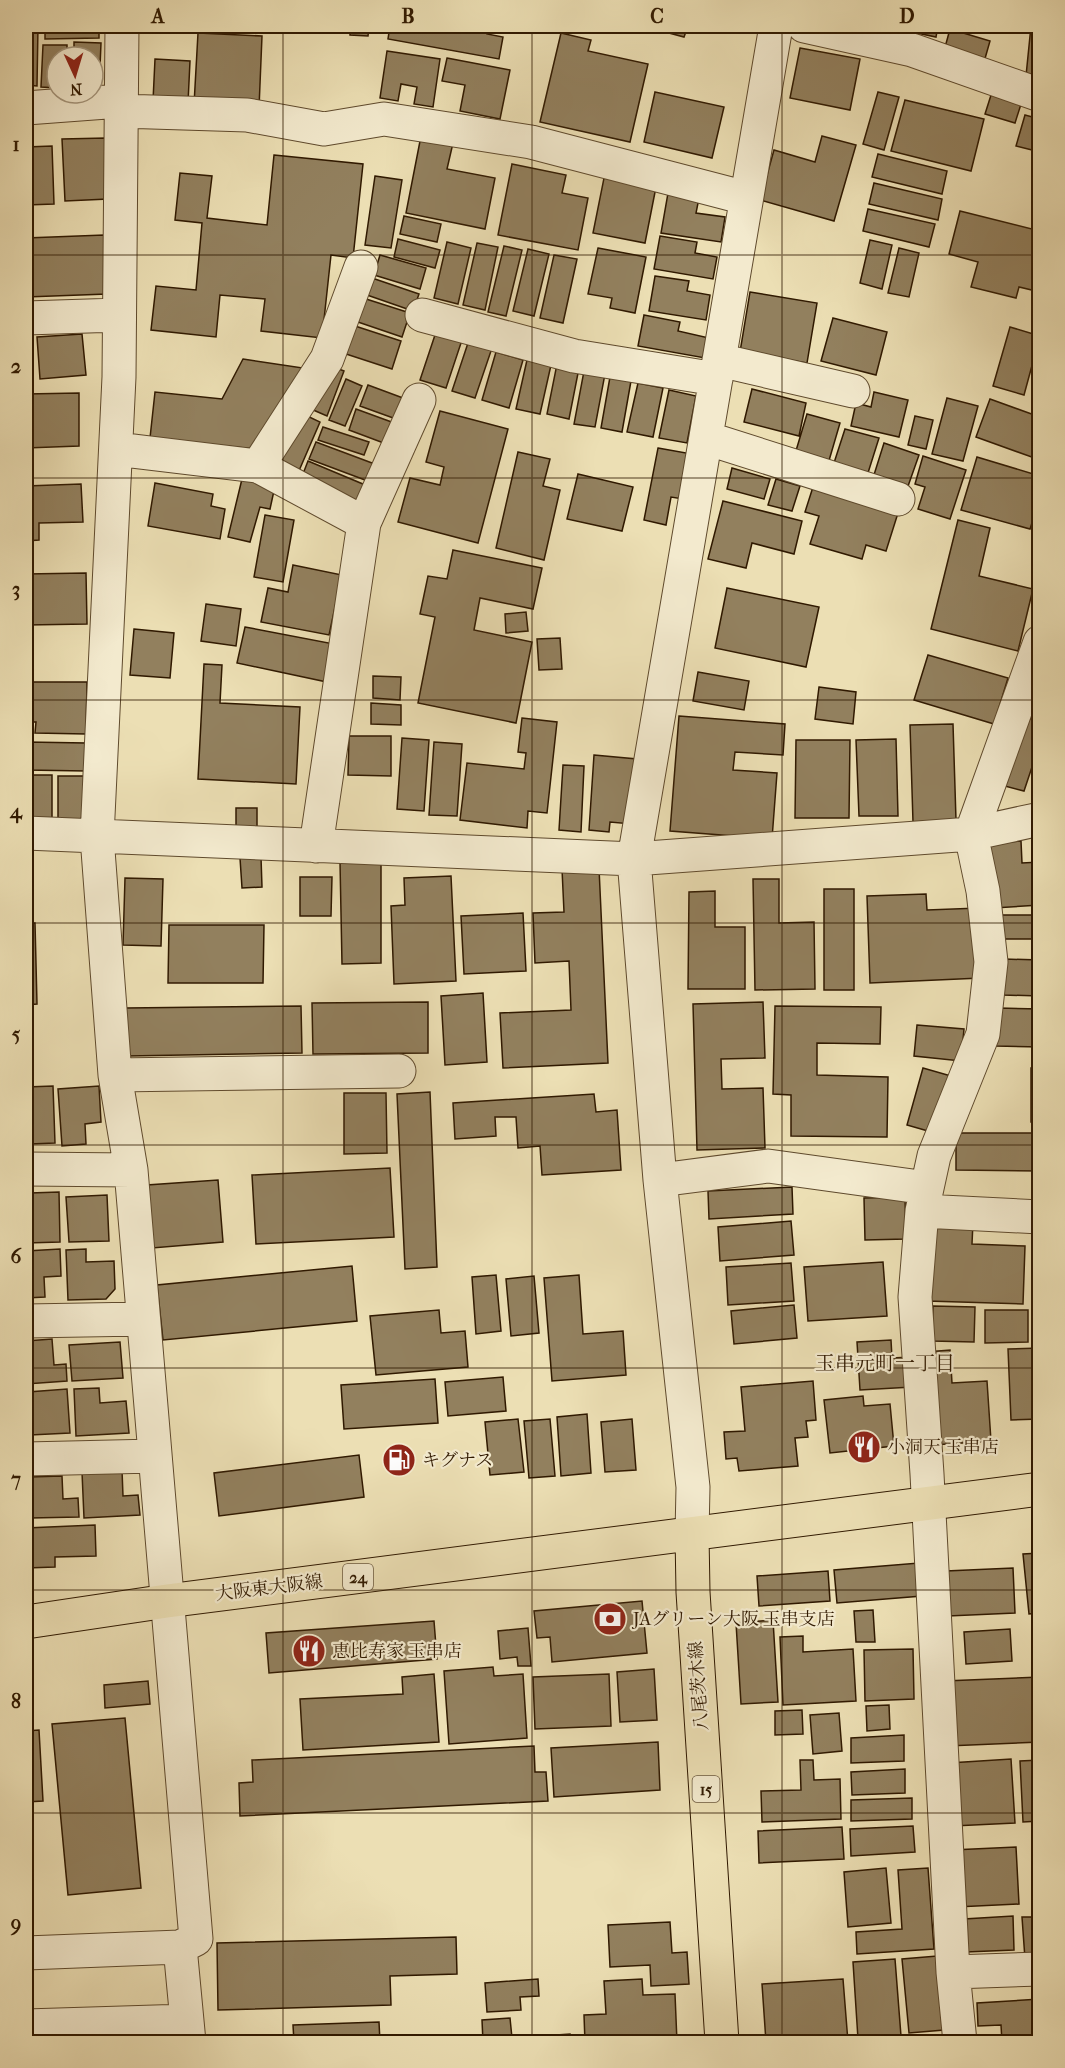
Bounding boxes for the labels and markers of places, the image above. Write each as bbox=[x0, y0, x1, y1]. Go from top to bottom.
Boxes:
restaurant icon: 小洞天 玉串店 bbox=[846, 1429, 882, 1465]
place label: 小洞天 玉串店 bbox=[887, 1437, 999, 1458]
fuel station icon: キグナス bbox=[381, 1442, 417, 1478]
place label: キグナス bbox=[422, 1450, 493, 1471]
bank icon: JAグリーン大阪 玉串支店 bbox=[592, 1601, 628, 1637]
place label: JAグリーン大阪 玉串支店 bbox=[631, 1609, 835, 1630]
restaurant icon: 恵比寿家 玉串店 bbox=[291, 1633, 327, 1669]
place label: 恵比寿家 玉串店 bbox=[332, 1641, 462, 1662]

